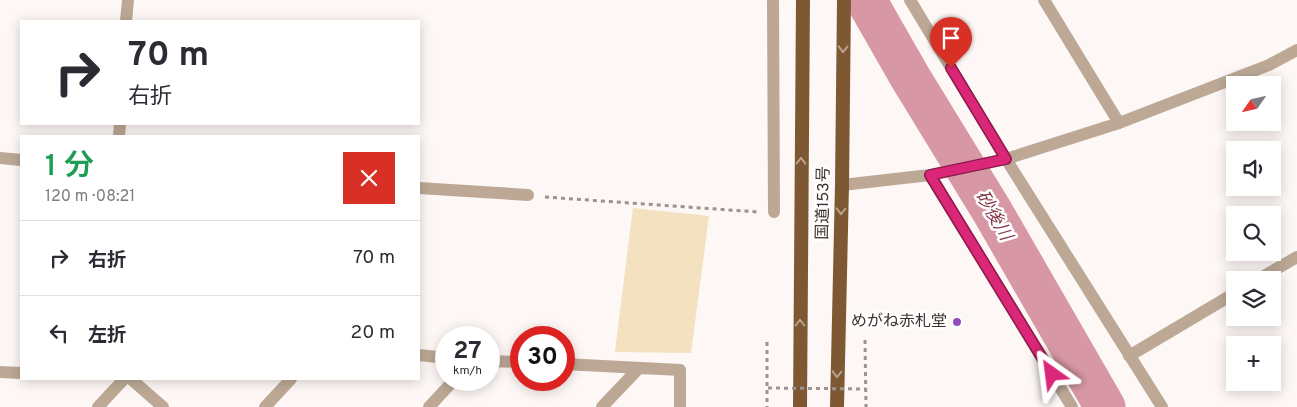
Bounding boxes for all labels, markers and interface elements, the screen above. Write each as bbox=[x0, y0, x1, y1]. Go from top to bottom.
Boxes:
pin bbox=[930, 17, 972, 68]
icon: arrive bbox=[937, 24, 965, 52]
text: 70 m bbox=[128, 34, 209, 78]
icon: right bbox=[45, 40, 110, 105]
one-way arrow bbox=[838, 45, 848, 53]
north arrow bbox=[1226, 76, 1281, 131]
map controls bbox=[1226, 76, 1281, 391]
text: 右折 bbox=[128, 84, 172, 111]
button: sound bbox=[1226, 141, 1281, 196]
text: 1 分 bbox=[45, 149, 94, 186]
button: close bbox=[343, 152, 395, 204]
one-way arrow bbox=[796, 157, 807, 165]
street label: 国道153号 bbox=[813, 166, 835, 240]
text: 120 m · 08:21 bbox=[45, 187, 135, 207]
water label: 砂後川 bbox=[970, 187, 1017, 247]
button: search bbox=[1226, 206, 1281, 261]
one-way arrow bbox=[836, 207, 847, 215]
icon: right bbox=[45, 244, 73, 272]
text: 70 m bbox=[353, 246, 395, 270]
text: 右折 bbox=[88, 249, 126, 273]
button: layers bbox=[1226, 271, 1281, 326]
place label: めがね赤札堂 bbox=[851, 312, 947, 332]
marker: めがね赤札堂 bbox=[951, 316, 963, 328]
icon: left bbox=[45, 319, 73, 347]
one-way arrow bbox=[795, 319, 805, 327]
text: 20 m bbox=[351, 321, 395, 345]
text: 左折 bbox=[88, 324, 126, 348]
speed limit sign: 30 bbox=[510, 326, 575, 391]
text: 27 bbox=[453, 336, 482, 368]
button: + bbox=[1226, 336, 1281, 391]
position arrow bbox=[1025, 347, 1077, 399]
text: km/h bbox=[453, 363, 482, 379]
one-way arrow bbox=[832, 370, 843, 378]

